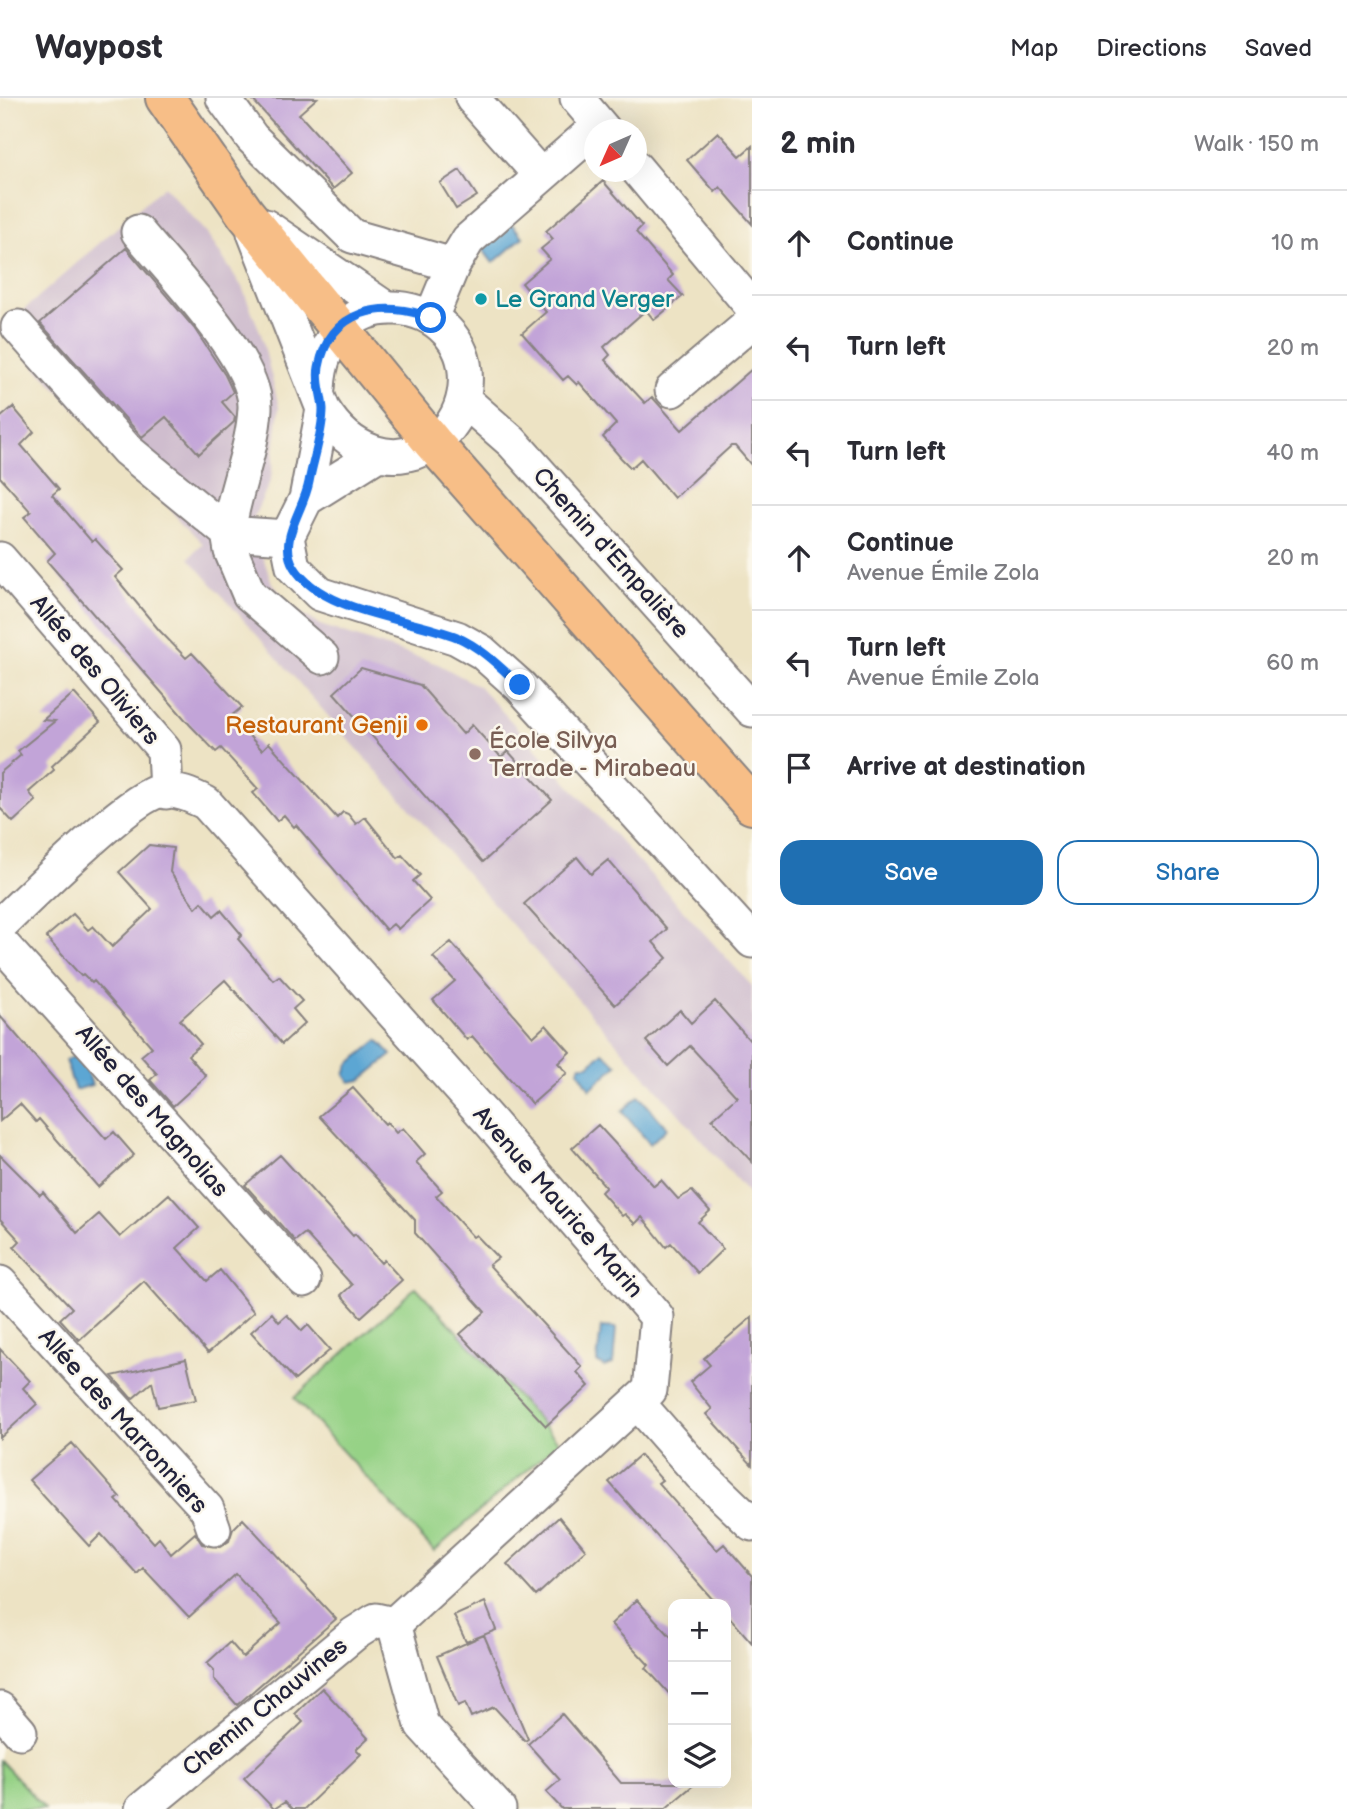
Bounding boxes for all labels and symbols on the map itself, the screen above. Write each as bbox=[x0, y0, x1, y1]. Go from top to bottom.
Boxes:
north arrow bbox=[584, 119, 647, 182]
place label: Le Grand Verger bbox=[495, 285, 674, 314]
marker: Le Grand Verger bbox=[473, 291, 489, 307]
route start bbox=[415, 302, 446, 333]
street label: Chemin d'Empalière bbox=[527, 461, 695, 645]
street label: Allée des Oliviers bbox=[24, 589, 166, 751]
route end bbox=[504, 669, 535, 700]
place label: Restaurant Genji bbox=[225, 711, 408, 740]
marker: Restaurant Genji bbox=[414, 717, 430, 733]
place label: École Silvya Terrade - Mirabeau bbox=[489, 725, 696, 783]
marker: École Silvya Terrade - Mirabeau bbox=[467, 746, 483, 762]
street label: Allée des Magnolias bbox=[69, 1019, 235, 1203]
street label: Avenue Maurice Marin bbox=[467, 1100, 649, 1304]
street label: Allée des Marronniers bbox=[32, 1323, 214, 1520]
street label: Chemin Chauvines bbox=[177, 1631, 354, 1782]

